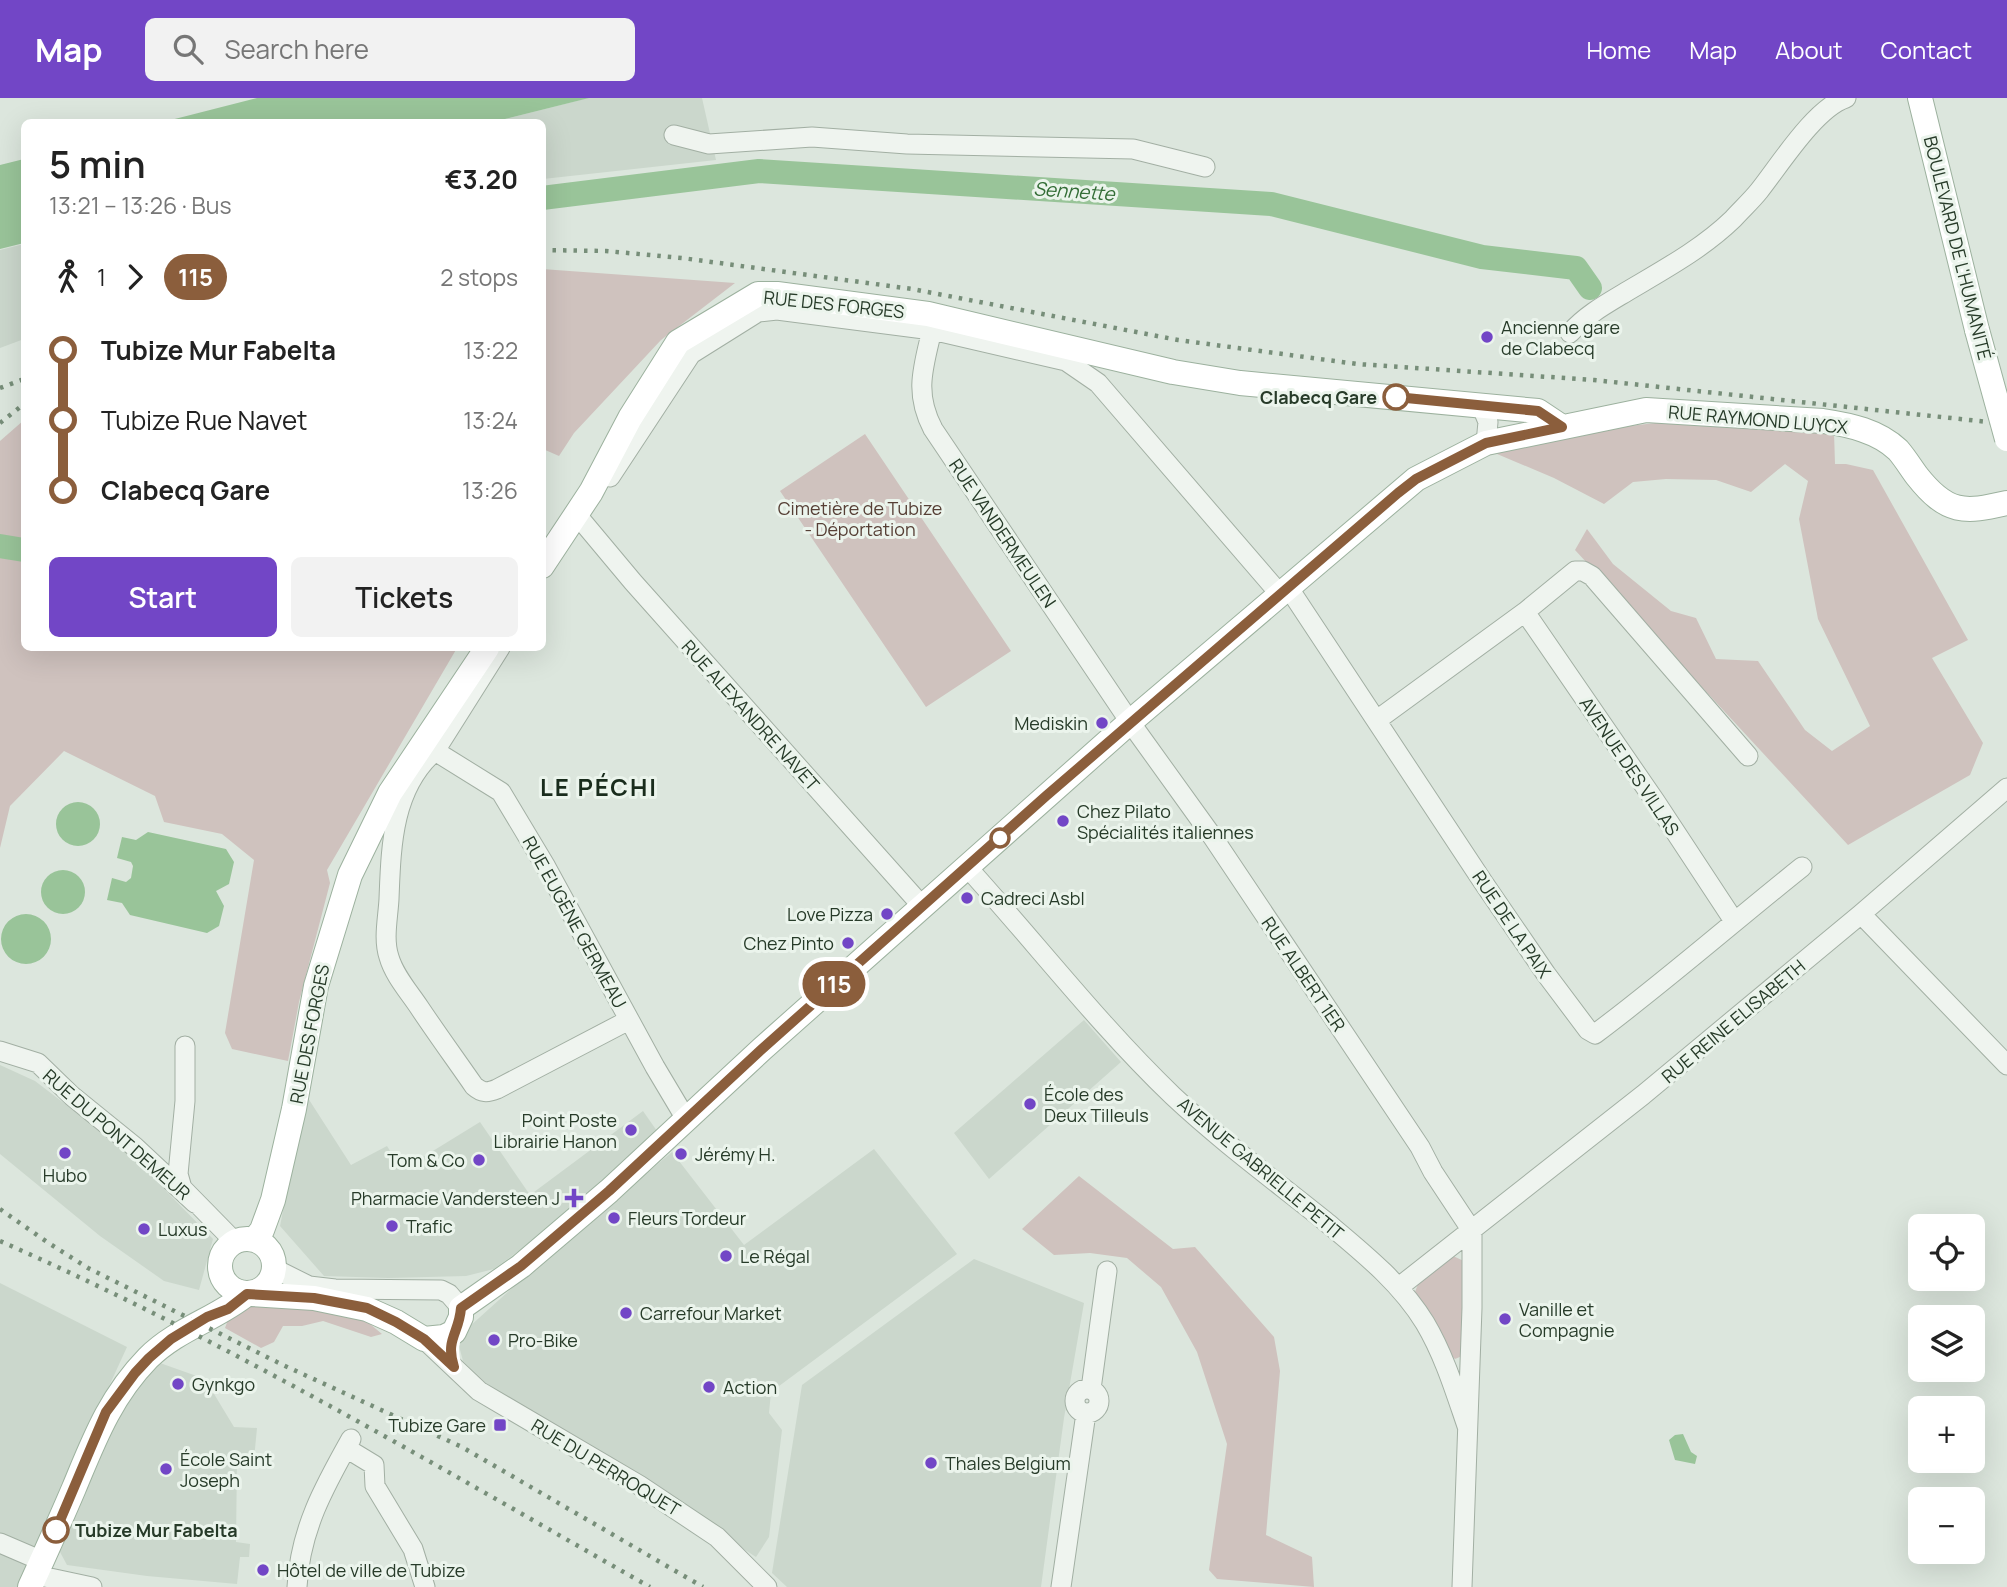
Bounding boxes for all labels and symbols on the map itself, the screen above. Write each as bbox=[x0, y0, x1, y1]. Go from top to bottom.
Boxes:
street label: BOULEVARD DE L'HUMANITÉ bbox=[1919, 134, 1997, 362]
water label: Sennette bbox=[1033, 175, 1117, 207]
street label: RUE DES FORGES bbox=[762, 285, 906, 323]
place label: Ancienne gare de Clabecq bbox=[1501, 315, 1620, 360]
marker: Ancienne gare de Clabecq bbox=[1479, 329, 1495, 345]
marker: Clabecq Gare bbox=[1383, 384, 1409, 410]
place label: Clabecq Gare bbox=[1260, 385, 1377, 409]
street label: RUE RAYMOND LUYCX bbox=[1667, 399, 1849, 439]
street label: RUE VANDERMEULEN bbox=[944, 454, 1062, 612]
park label: Cimetière de Tubize - Déportation bbox=[778, 496, 942, 541]
street label: RUE ALEXANDRE NAVET bbox=[677, 635, 825, 796]
street label: AVENUE DES VILLAS bbox=[1575, 692, 1685, 840]
place label: Mediskin bbox=[1014, 711, 1088, 735]
marker: Mediskin bbox=[1094, 715, 1110, 731]
district label: LE PÉCHI bbox=[540, 770, 658, 803]
place label: Chez Pilato Spécialités italiennes bbox=[1077, 799, 1254, 844]
marker: Chez Pilato Spécialités italiennes bbox=[1055, 813, 1071, 829]
unlabelled marker bbox=[990, 828, 1010, 848]
street label: RUE EUGÈNE GERMEAU bbox=[518, 832, 632, 1012]
street label: RUE DE LA PAIX bbox=[1467, 866, 1557, 982]
place label: Cadreci Asbl bbox=[981, 886, 1085, 910]
marker: Cadreci Asbl bbox=[959, 890, 975, 906]
place label: Love Pizza bbox=[787, 902, 873, 926]
marker: Love Pizza bbox=[879, 906, 895, 922]
street label: RUE ALBERT 1ER bbox=[1257, 912, 1351, 1036]
place label: Chez Pinto bbox=[744, 931, 834, 955]
marker: Chez Pinto bbox=[840, 935, 856, 951]
street label: RUE REINE ELISABETH bbox=[1656, 954, 1810, 1088]
line badge: 115 bbox=[794, 961, 874, 1007]
street label: RUE DES FORGES bbox=[284, 962, 334, 1106]
street label: RUE DU PONT DEMEUR bbox=[38, 1063, 196, 1205]
place label: École des Deux Tilleuls bbox=[1044, 1082, 1149, 1127]
street label: AVENUE GABRIELLE PETIT bbox=[1173, 1091, 1349, 1245]
marker: École des Deux Tilleuls bbox=[1022, 1096, 1038, 1112]
place label: Point Poste Librairie Hanon bbox=[494, 1108, 617, 1153]
marker: Point Poste Librairie Hanon bbox=[623, 1122, 639, 1138]
place label: Jérémy H. bbox=[695, 1142, 776, 1166]
marker: Hubo bbox=[57, 1145, 73, 1161]
marker: Jérémy H. bbox=[673, 1146, 689, 1162]
place label: Tom & Co bbox=[387, 1148, 465, 1172]
marker: Tom & Co bbox=[471, 1152, 487, 1168]
place label: Hubo bbox=[43, 1163, 87, 1187]
place label: Pharmacie Vandersteen J bbox=[351, 1186, 560, 1210]
marker: Pharmacie Vandersteen J bbox=[566, 1190, 582, 1206]
place label: Fleurs Tordeur bbox=[628, 1206, 747, 1230]
marker: Fleurs Tordeur bbox=[606, 1210, 622, 1226]
place label: Trafic bbox=[406, 1214, 453, 1238]
place label: Luxus bbox=[158, 1217, 208, 1241]
marker: Trafic bbox=[384, 1218, 400, 1234]
marker: Luxus bbox=[136, 1221, 152, 1237]
place label: Le Régal bbox=[740, 1244, 810, 1268]
marker: Le Régal bbox=[718, 1248, 734, 1264]
place label: Vanille et Compagnie bbox=[1519, 1297, 1615, 1342]
place label: Carrefour Market bbox=[640, 1301, 782, 1325]
marker: Carrefour Market bbox=[618, 1305, 634, 1321]
marker: Vanille et Compagnie bbox=[1497, 1311, 1513, 1327]
place label: Pro-Bike bbox=[508, 1328, 578, 1352]
marker: Pro-Bike bbox=[486, 1332, 502, 1348]
place label: Gynkgo bbox=[192, 1372, 255, 1396]
place label: Action bbox=[723, 1375, 777, 1399]
marker: Gynkgo bbox=[170, 1376, 186, 1392]
marker: Action bbox=[701, 1379, 717, 1395]
place label: Tubize Gare bbox=[388, 1413, 486, 1437]
street label: RUE DU PERROQUET bbox=[527, 1413, 685, 1521]
marker: Tubize Gare bbox=[492, 1417, 508, 1433]
place label: École Saint Joseph bbox=[180, 1447, 272, 1492]
place label: Thales Belgium bbox=[945, 1451, 1071, 1475]
marker: Thales Belgium bbox=[923, 1455, 939, 1471]
marker: École Saint Joseph bbox=[158, 1461, 174, 1477]
marker: Tubize Mur Fabelta bbox=[43, 1517, 69, 1543]
place label: Tubize Mur Fabelta bbox=[75, 1518, 238, 1542]
place label: Hôtel de ville de Tubize bbox=[277, 1558, 465, 1582]
marker: Hôtel de ville de Tubize bbox=[255, 1562, 271, 1578]

